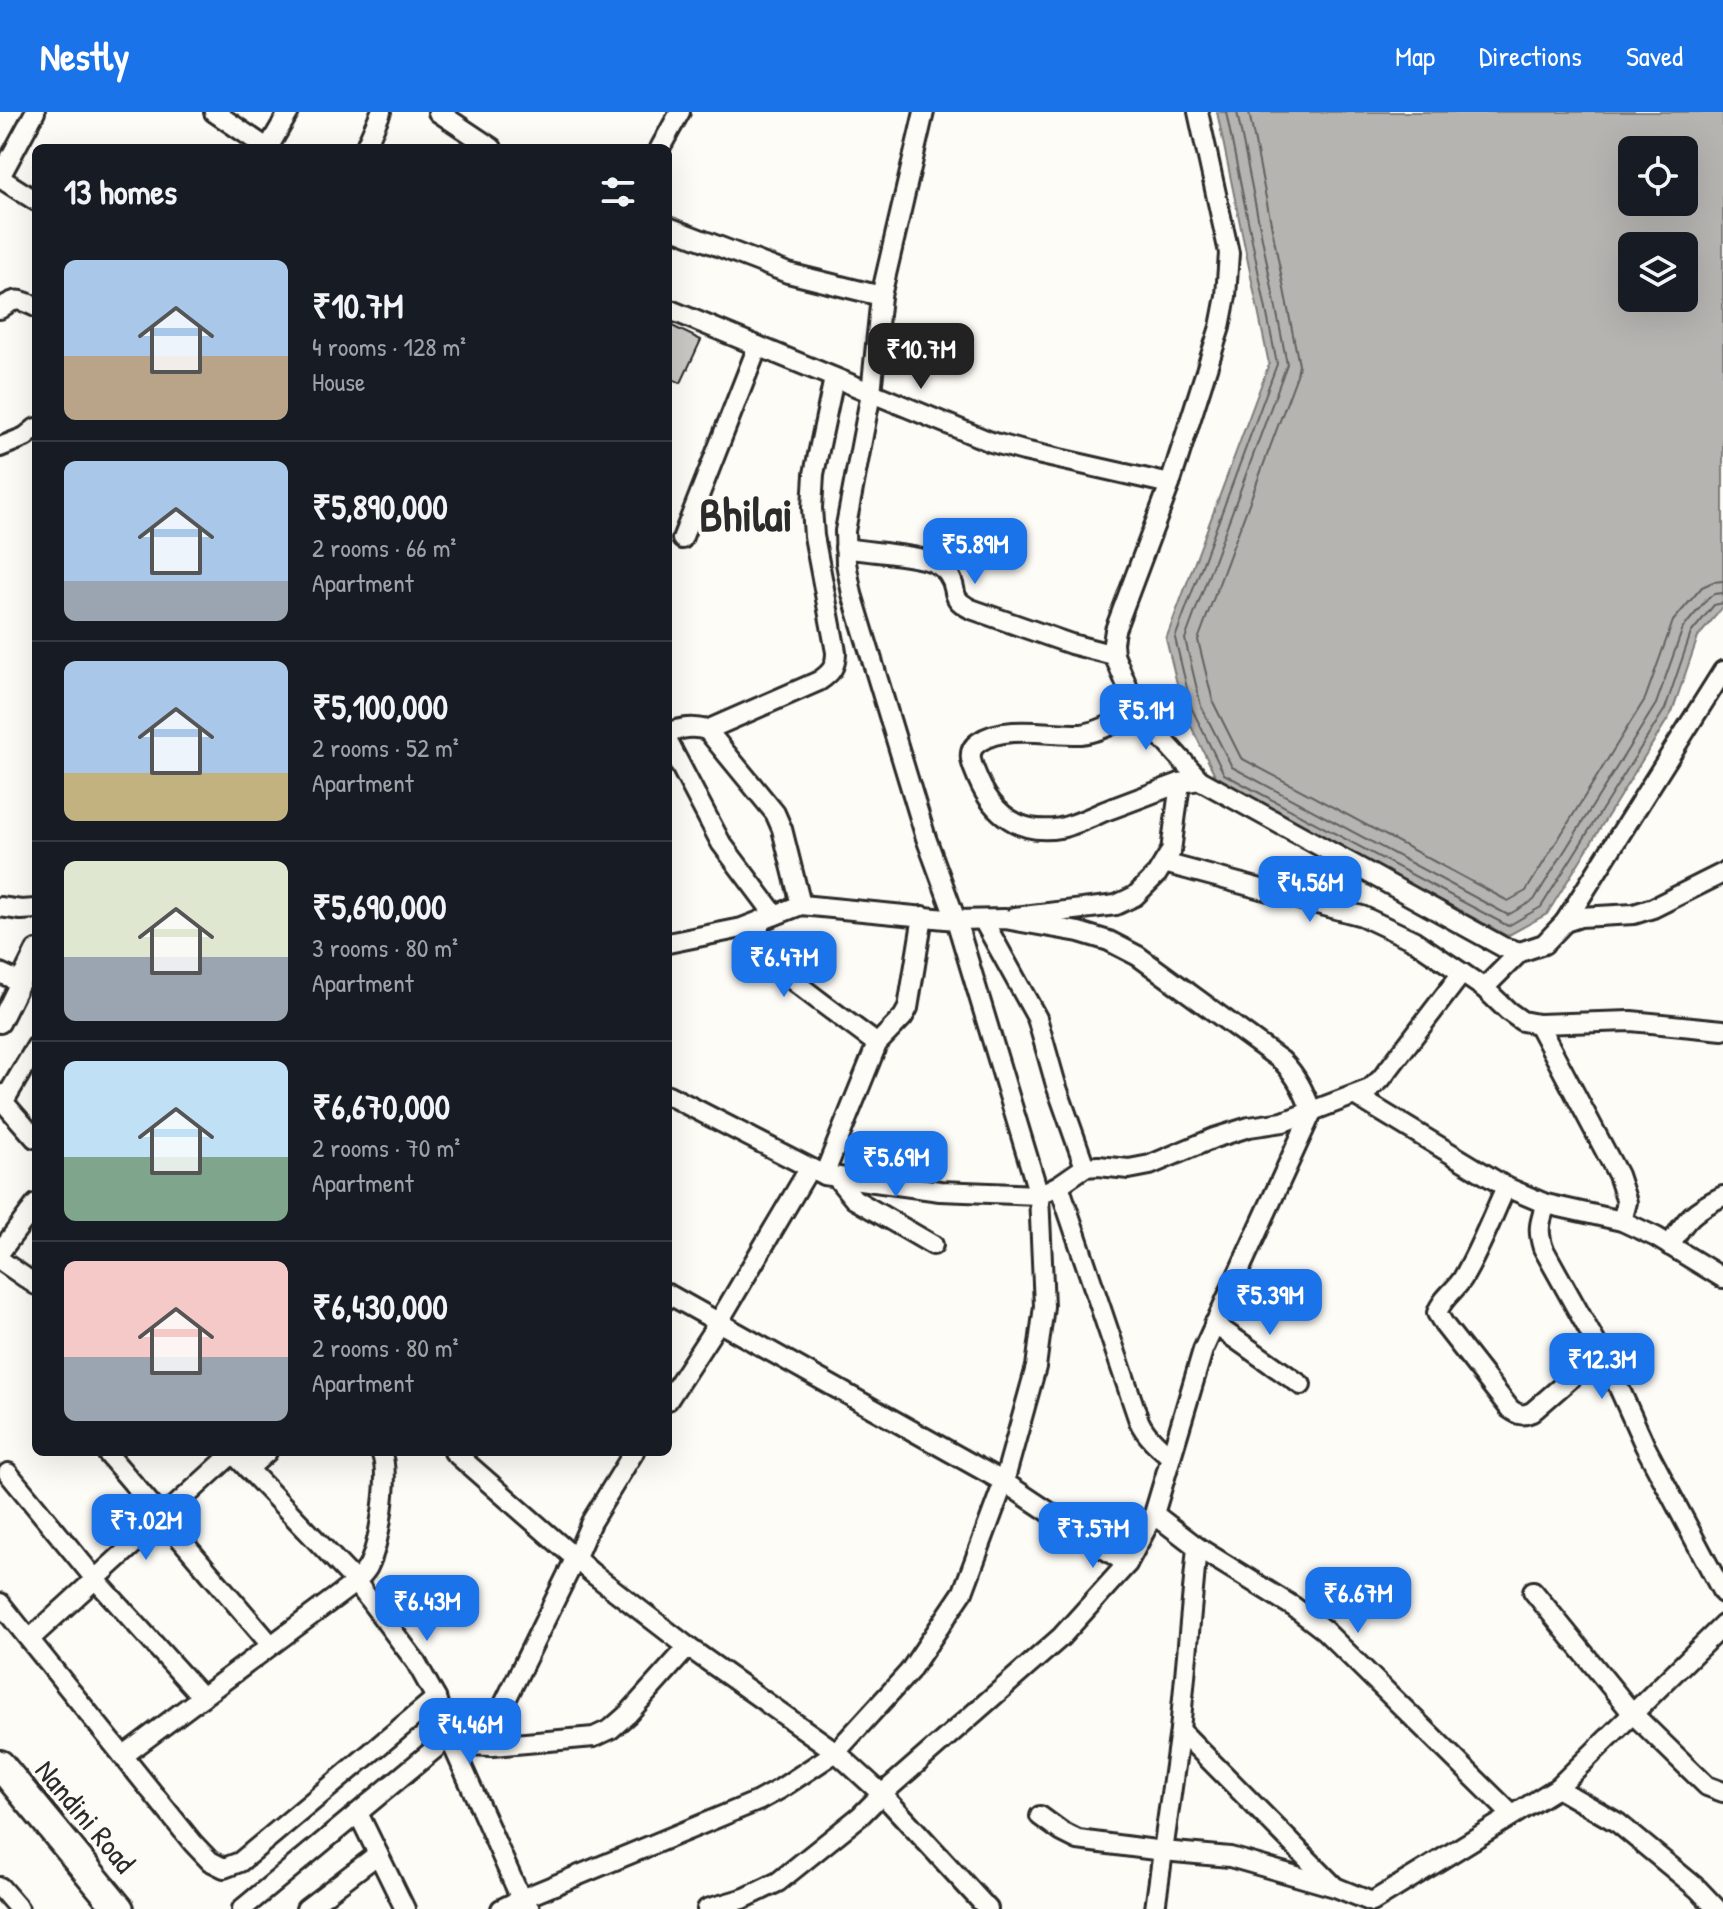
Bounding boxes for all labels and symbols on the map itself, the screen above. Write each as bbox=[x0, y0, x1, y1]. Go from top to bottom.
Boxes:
pin: ₹10.7M bbox=[856, 323, 986, 391]
district label: Bhilai bbox=[699, 483, 793, 545]
pin: ₹5.89M bbox=[910, 518, 1040, 586]
pin: ₹5.1M bbox=[1090, 684, 1202, 752]
pin: ₹4.56M bbox=[1245, 856, 1375, 924]
pin: ₹6.47M bbox=[719, 931, 849, 999]
pin: ₹5.69M bbox=[831, 1131, 961, 1199]
pin: ₹5.39M bbox=[1205, 1269, 1335, 1337]
pin: ₹12.3M bbox=[1537, 1333, 1667, 1401]
pin: ₹7.02M bbox=[81, 1494, 211, 1562]
pin: ₹7.57M bbox=[1028, 1502, 1158, 1570]
pin: ₹6.67M bbox=[1293, 1567, 1423, 1635]
pin: ₹6.43M bbox=[362, 1575, 492, 1643]
pin: ₹4.46M bbox=[405, 1698, 535, 1766]
street label: Nandini Road bbox=[27, 1751, 145, 1881]

